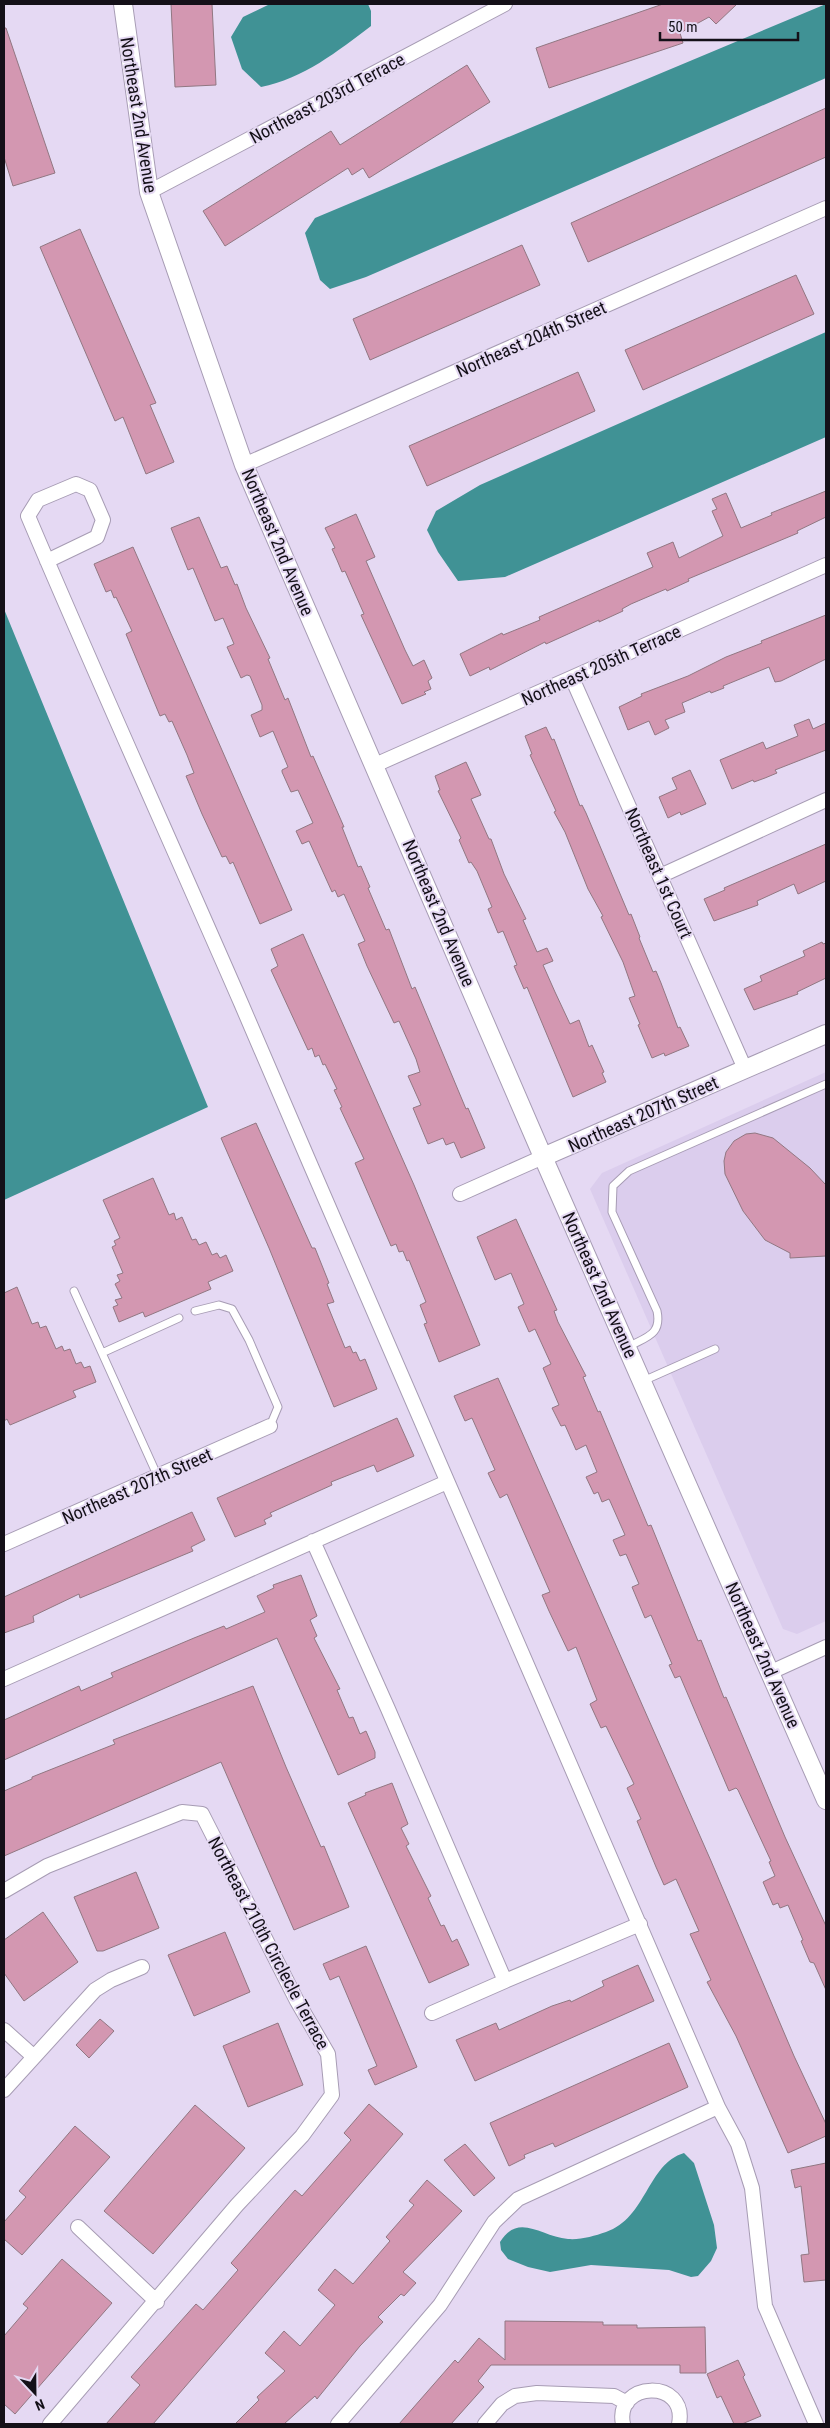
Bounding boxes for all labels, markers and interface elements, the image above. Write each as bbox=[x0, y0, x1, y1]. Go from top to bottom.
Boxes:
scale bar bbox=[660, 10, 798, 42]
text: 50 m bbox=[668, 18, 698, 36]
street label: Northeast 2nd Avenue bbox=[116, 36, 162, 194]
street label: Northeast 203rd Terrace bbox=[246, 48, 408, 148]
street label: Northeast 204th Street bbox=[453, 296, 609, 382]
street label: Northeast 2nd Avenue bbox=[238, 465, 318, 619]
street label: Northeast 205th Terrace bbox=[518, 620, 684, 710]
street label: Northeast 1st Court bbox=[621, 805, 697, 941]
street label: Northeast 2nd Avenue bbox=[399, 836, 479, 990]
street label: Northeast 207th Street bbox=[565, 1071, 721, 1157]
street label: Northeast 2nd Avenue bbox=[558, 1209, 642, 1361]
street label: Northeast 207th Street bbox=[59, 1443, 215, 1529]
street label: Northeast 2nd Avenue bbox=[721, 1579, 805, 1731]
street label: Northeast 210th Circlecle Terrace bbox=[204, 1833, 334, 2053]
north arrow bbox=[10, 2368, 60, 2418]
text: N bbox=[33, 2396, 47, 2414]

